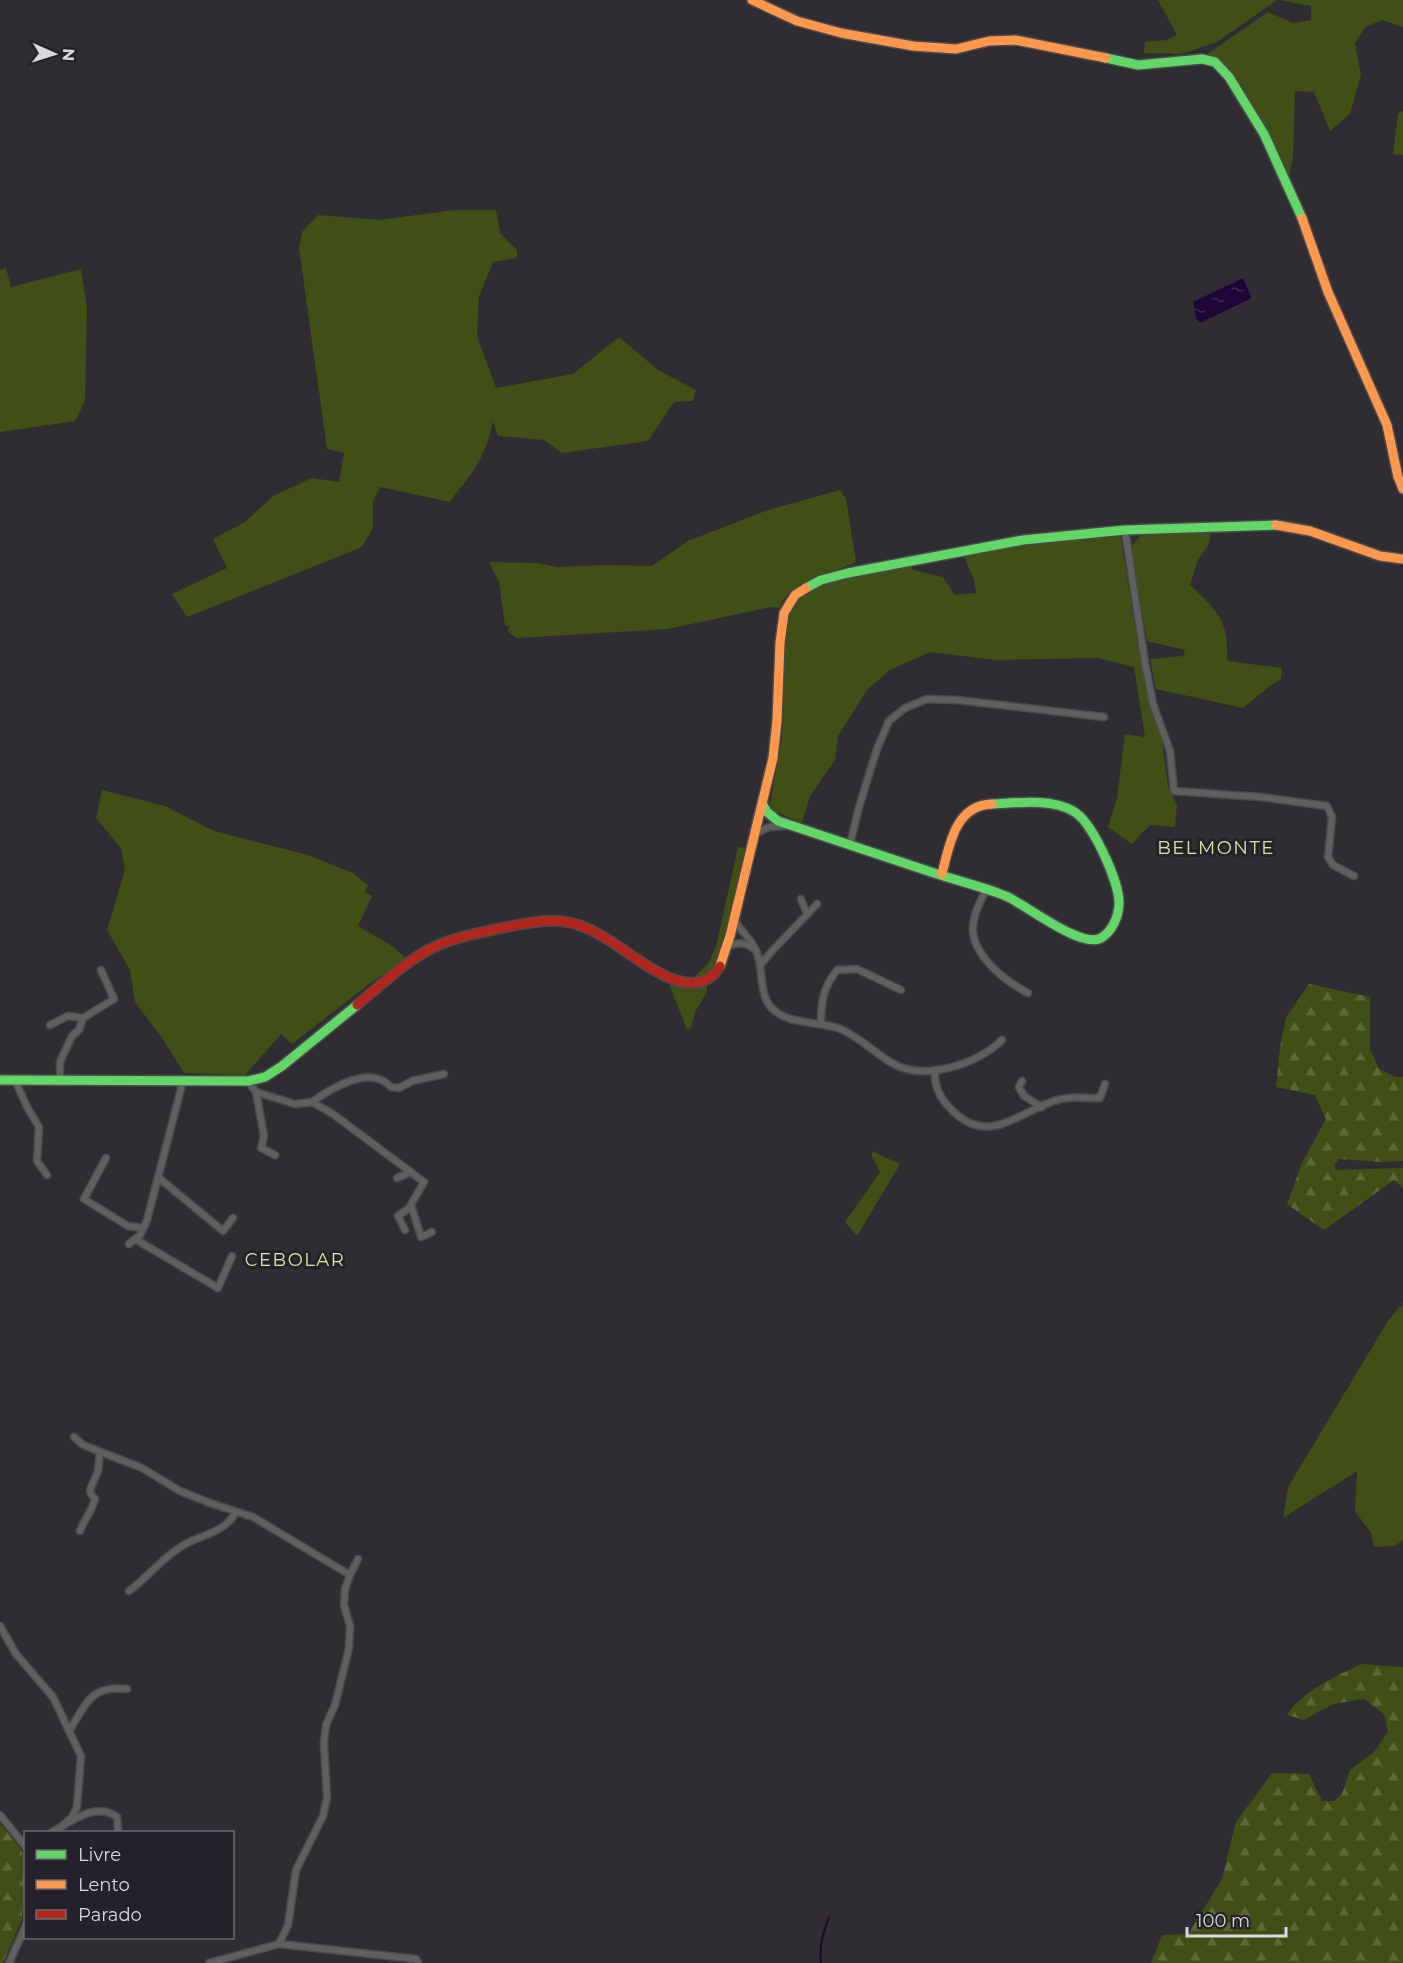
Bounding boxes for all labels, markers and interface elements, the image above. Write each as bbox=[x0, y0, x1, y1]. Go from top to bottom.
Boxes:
north arrow bbox=[24, 24, 84, 84]
text: N bbox=[59, 48, 78, 62]
district label: BELMONTE bbox=[1157, 837, 1275, 859]
district label: CEBOLAR bbox=[245, 1249, 345, 1271]
legend bbox=[24, 1831, 234, 1939]
text: Livre bbox=[78, 1844, 121, 1866]
text: Lento bbox=[78, 1874, 130, 1896]
scale bar bbox=[1187, 1900, 1286, 1938]
text: Parado bbox=[78, 1904, 142, 1926]
text: 100 m bbox=[1196, 1910, 1250, 1932]

